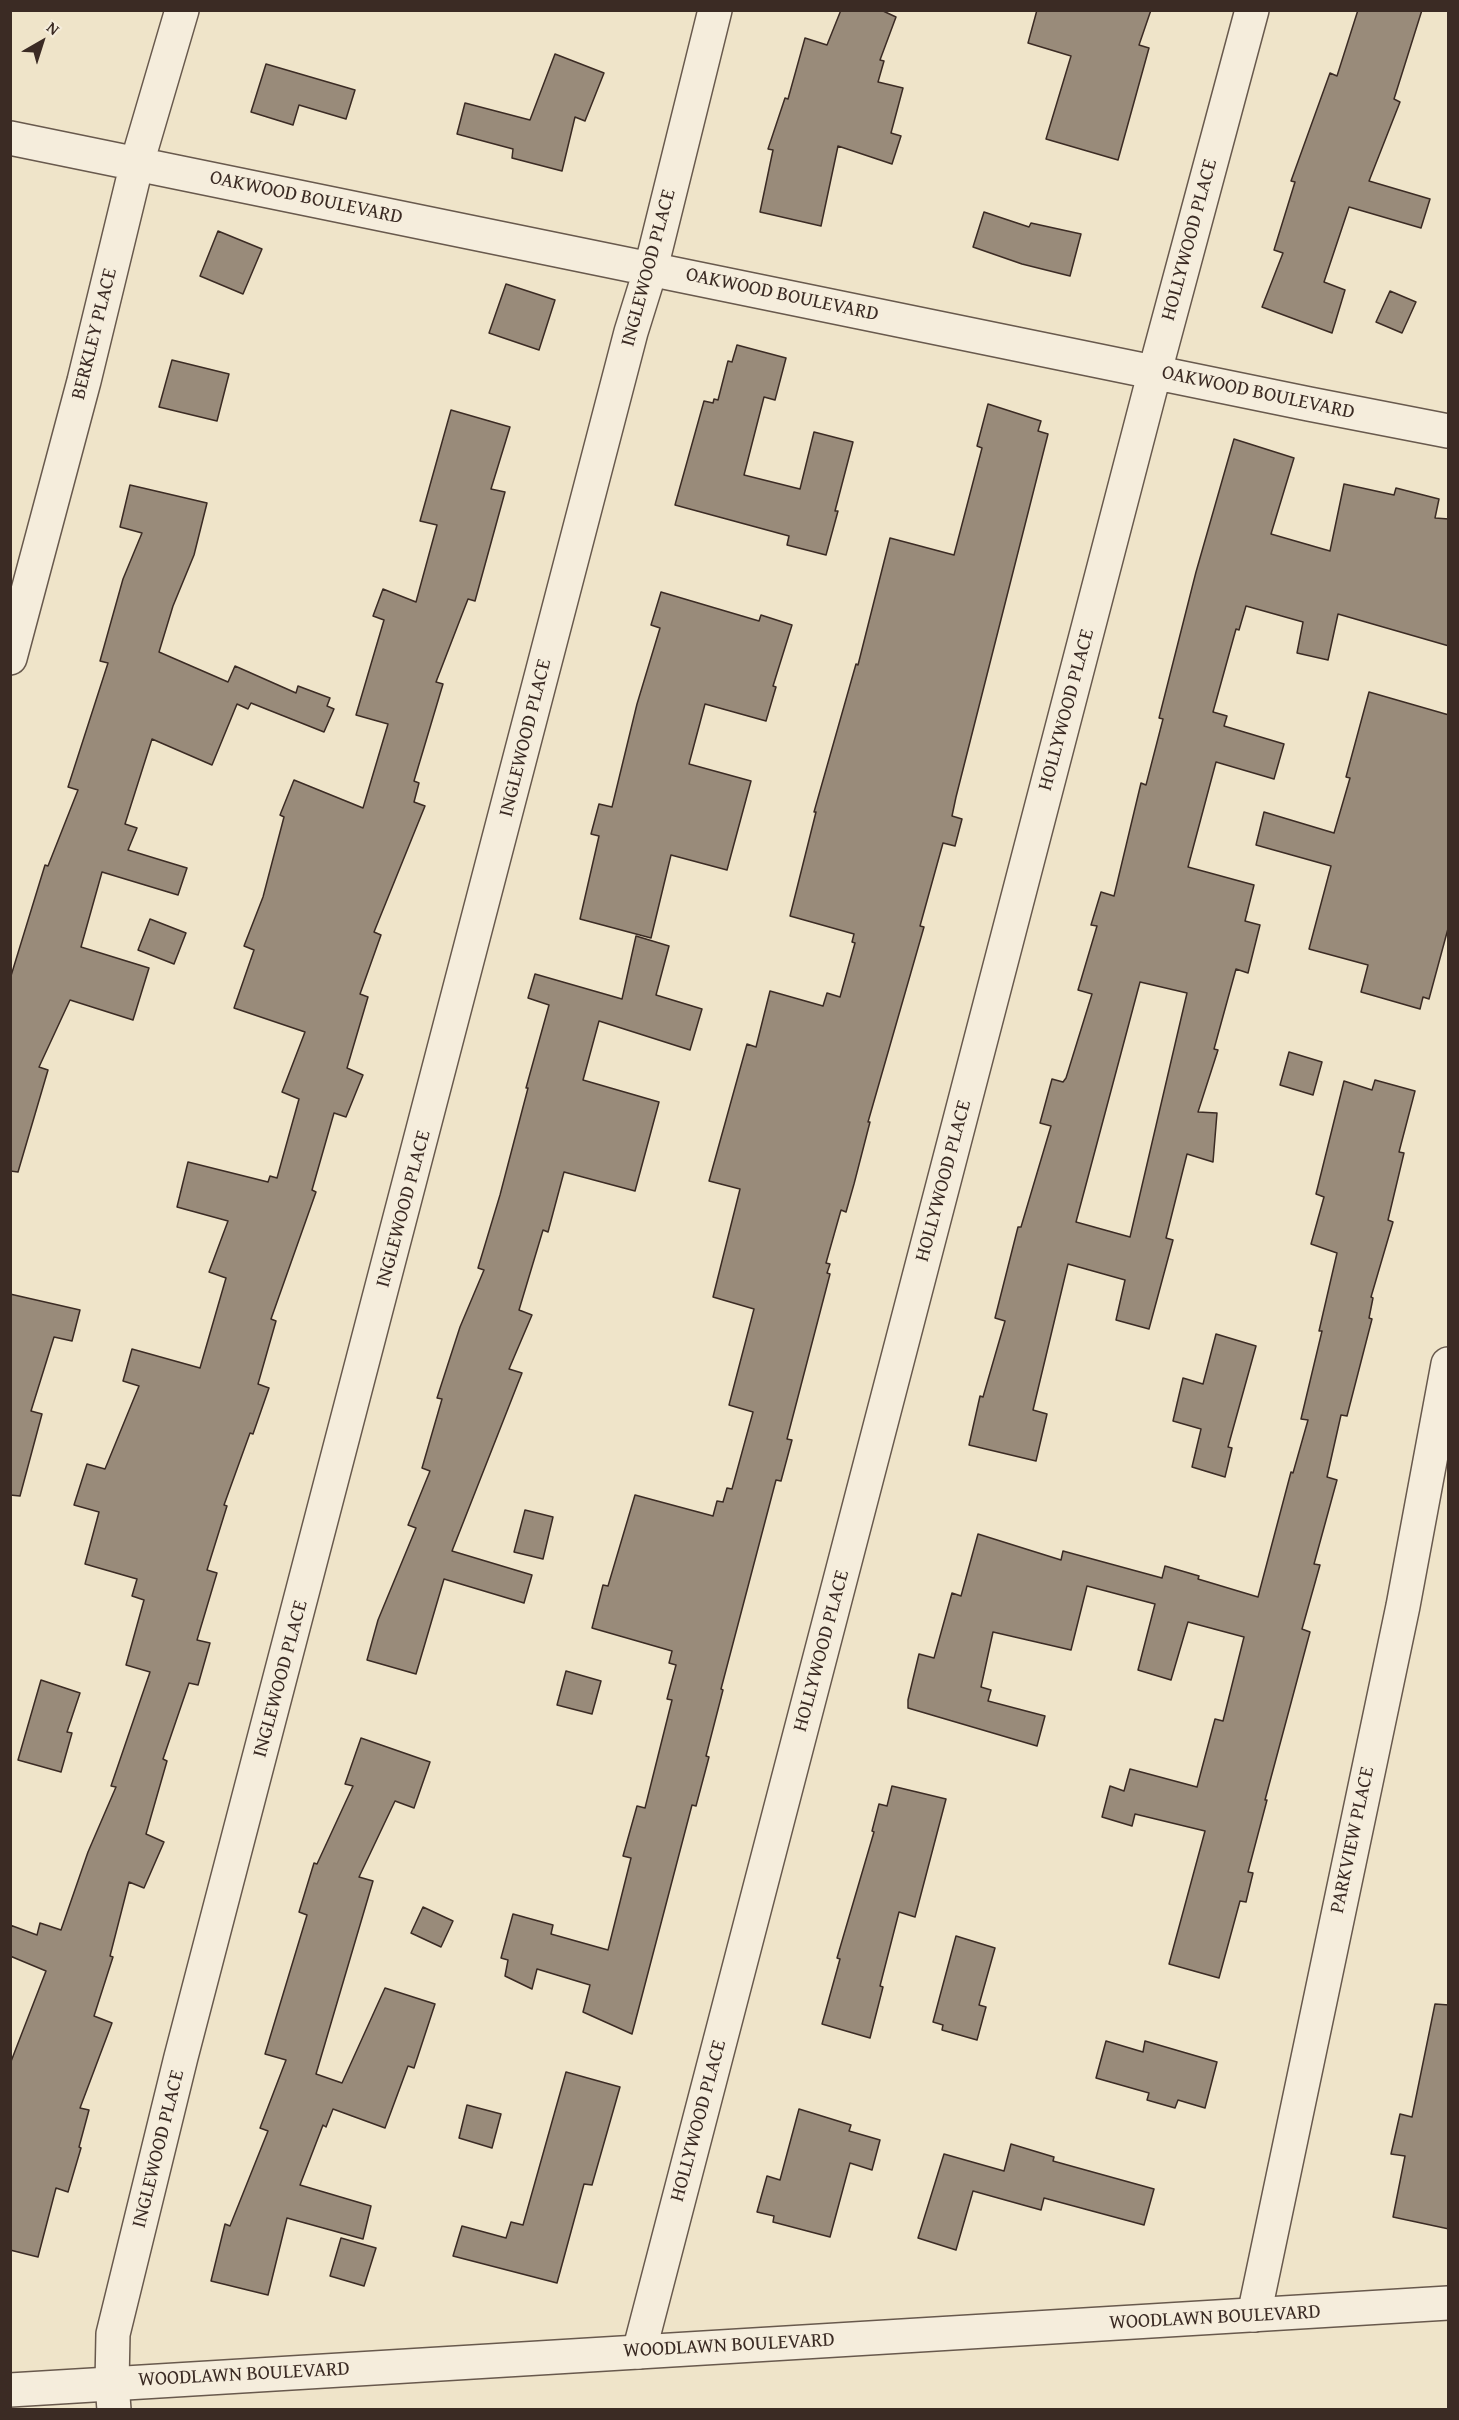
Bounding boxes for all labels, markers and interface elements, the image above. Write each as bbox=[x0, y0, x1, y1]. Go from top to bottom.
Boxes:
north arrow bbox=[12, 12, 72, 72]
text: N bbox=[42, 15, 65, 41]
street label: HOLLYWOOD PLACE bbox=[1157, 157, 1223, 323]
street label: OAKWOOD BOULEVARD bbox=[207, 166, 405, 230]
street label: INGLEWOOD PLACE bbox=[616, 187, 682, 349]
street label: OAKWOOD BOULEVARD bbox=[683, 263, 881, 327]
street label: BERKLEY PLACE bbox=[67, 266, 123, 402]
street label: OAKWOOD BOULEVARD bbox=[1159, 361, 1357, 425]
street label: HOLLYWOOD PLACE bbox=[1034, 627, 1100, 793]
street label: INGLEWOOD PLACE bbox=[495, 657, 557, 819]
street label: HOLLYWOOD PLACE bbox=[911, 1098, 977, 1264]
street label: INGLEWOOD PLACE bbox=[371, 1128, 437, 1290]
street label: HOLLYWOOD PLACE bbox=[789, 1568, 855, 1734]
street label: INGLEWOOD PLACE bbox=[248, 1598, 314, 1760]
street label: PARKVIEW PLACE bbox=[1326, 1765, 1380, 1915]
street label: HOLLYWOOD PLACE bbox=[666, 2038, 732, 2204]
street label: INGLEWOOD PLACE bbox=[128, 2068, 190, 2230]
street label: WOODLAWN BOULEVARD bbox=[1109, 2300, 1321, 2336]
street label: WOODLAWN BOULEVARD bbox=[623, 2328, 835, 2364]
street label: WOODLAWN BOULEVARD bbox=[138, 2357, 350, 2393]

